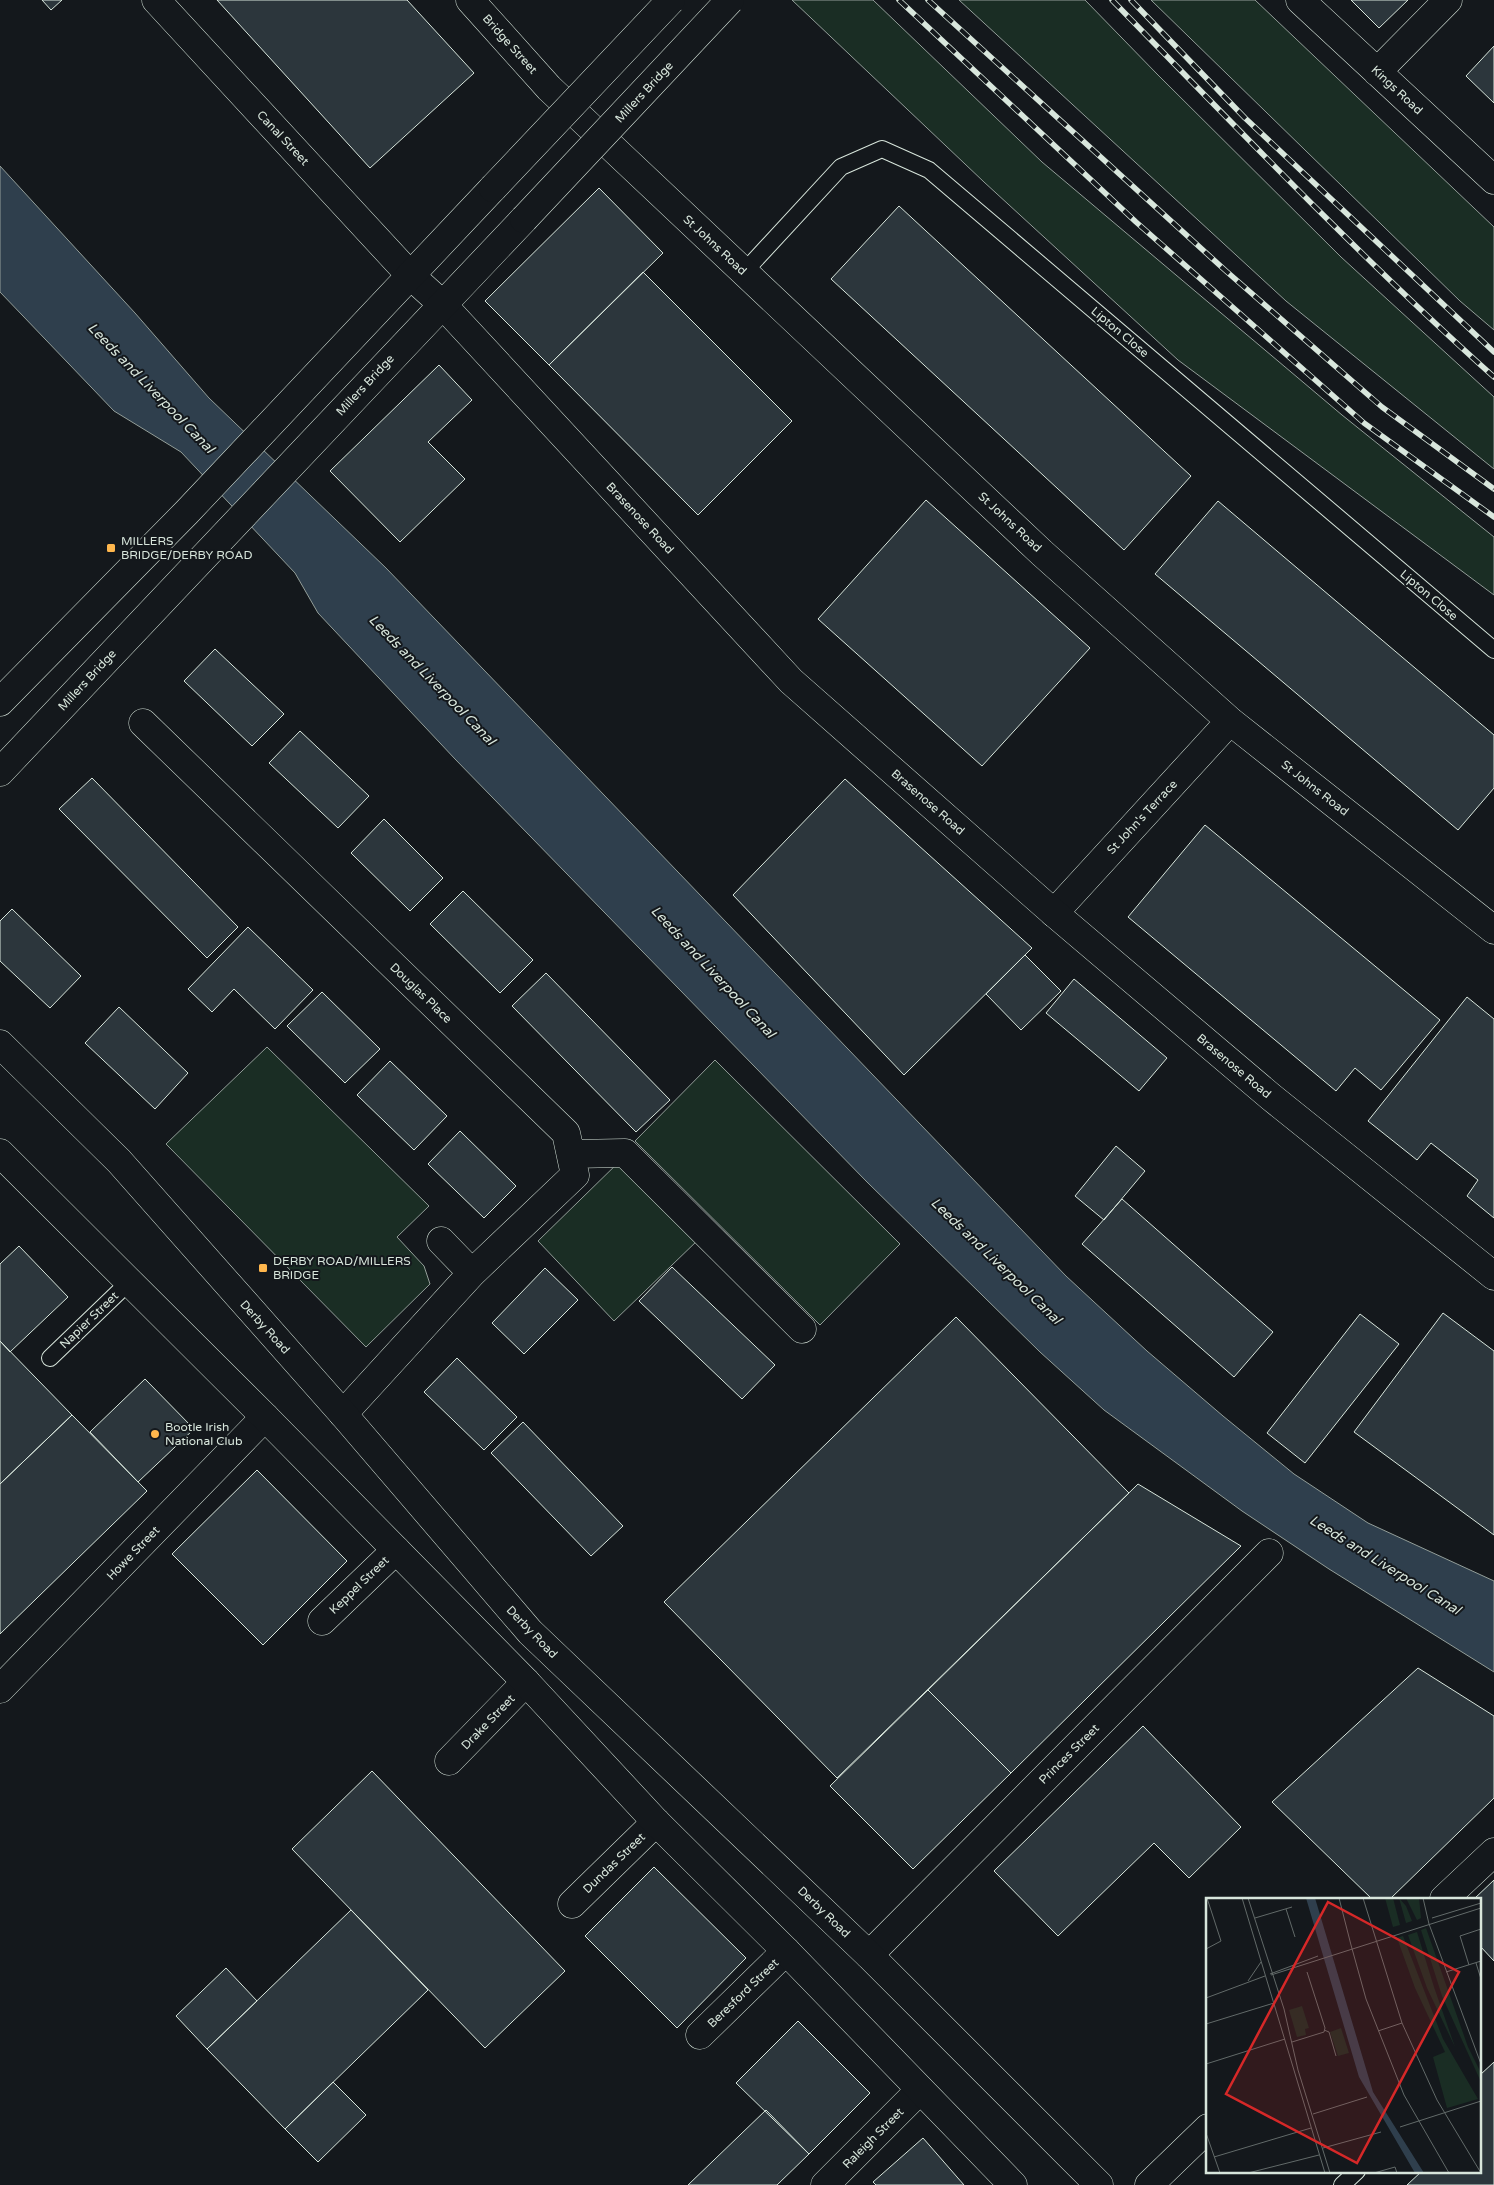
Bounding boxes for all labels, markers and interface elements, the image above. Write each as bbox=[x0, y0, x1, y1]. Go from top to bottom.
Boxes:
street label: Bridge Street bbox=[480, 11, 541, 77]
street label: Millers Bridge bbox=[612, 58, 676, 125]
street label: Kings Road bbox=[1368, 63, 1426, 117]
street label: Canal Street bbox=[254, 108, 312, 169]
street label: St Johns Road bbox=[680, 212, 750, 278]
street label: Lipton Close bbox=[1088, 304, 1152, 360]
water label: Leeds and Liverpool Canal bbox=[84, 319, 219, 458]
street label: Millers Bridge bbox=[333, 351, 397, 418]
street label: Brasenose Road bbox=[603, 479, 677, 557]
street label: St Johns Road bbox=[975, 489, 1045, 555]
place label: MILLERS BRIDGE/DERBY ROAD bbox=[121, 534, 252, 562]
marker: MILLERS BRIDGE/DERBY ROAD bbox=[105, 542, 117, 554]
street label: Lipton Close bbox=[1397, 567, 1461, 623]
water label: Leeds and Liverpool Canal bbox=[365, 611, 500, 750]
street label: Millers Bridge bbox=[55, 646, 119, 713]
street label: St Johns Road bbox=[1279, 757, 1351, 819]
street label: Brasenose Road bbox=[888, 766, 968, 838]
street label: St John's Terrace bbox=[1104, 777, 1180, 857]
water label: Leeds and Liverpool Canal bbox=[647, 902, 780, 1043]
street label: Douglas Place bbox=[387, 960, 455, 1026]
street label: Brasenose Road bbox=[1194, 1031, 1274, 1101]
water label: Leeds and Liverpool Canal bbox=[927, 1194, 1066, 1329]
place label: DERBY ROAD/MILLERS BRIDGE bbox=[273, 1254, 411, 1282]
marker: DERBY ROAD/MILLERS BRIDGE bbox=[257, 1262, 269, 1274]
street label: Napier Street bbox=[57, 1288, 121, 1351]
street label: Derby Road bbox=[237, 1297, 293, 1357]
place label: Bootle Irish National Club bbox=[165, 1420, 242, 1448]
marker: Bootle Irish National Club bbox=[149, 1428, 161, 1440]
water label: Leeds and Liverpool Canal bbox=[1306, 1512, 1465, 1619]
street label: Howe Street bbox=[104, 1523, 163, 1583]
street label: Keppel Street bbox=[326, 1553, 392, 1617]
street label: Derby Road bbox=[504, 1603, 560, 1661]
street label: Drake Street bbox=[458, 1691, 518, 1752]
street label: Princes Street bbox=[1036, 1721, 1102, 1787]
street label: Dundas Street bbox=[580, 1830, 648, 1896]
street label: Derby Road bbox=[795, 1884, 853, 1940]
inset map bbox=[1206, 1898, 1482, 2172]
street label: Beresford Street bbox=[705, 1955, 782, 2030]
street label: Raleigh Street bbox=[840, 2104, 907, 2171]

